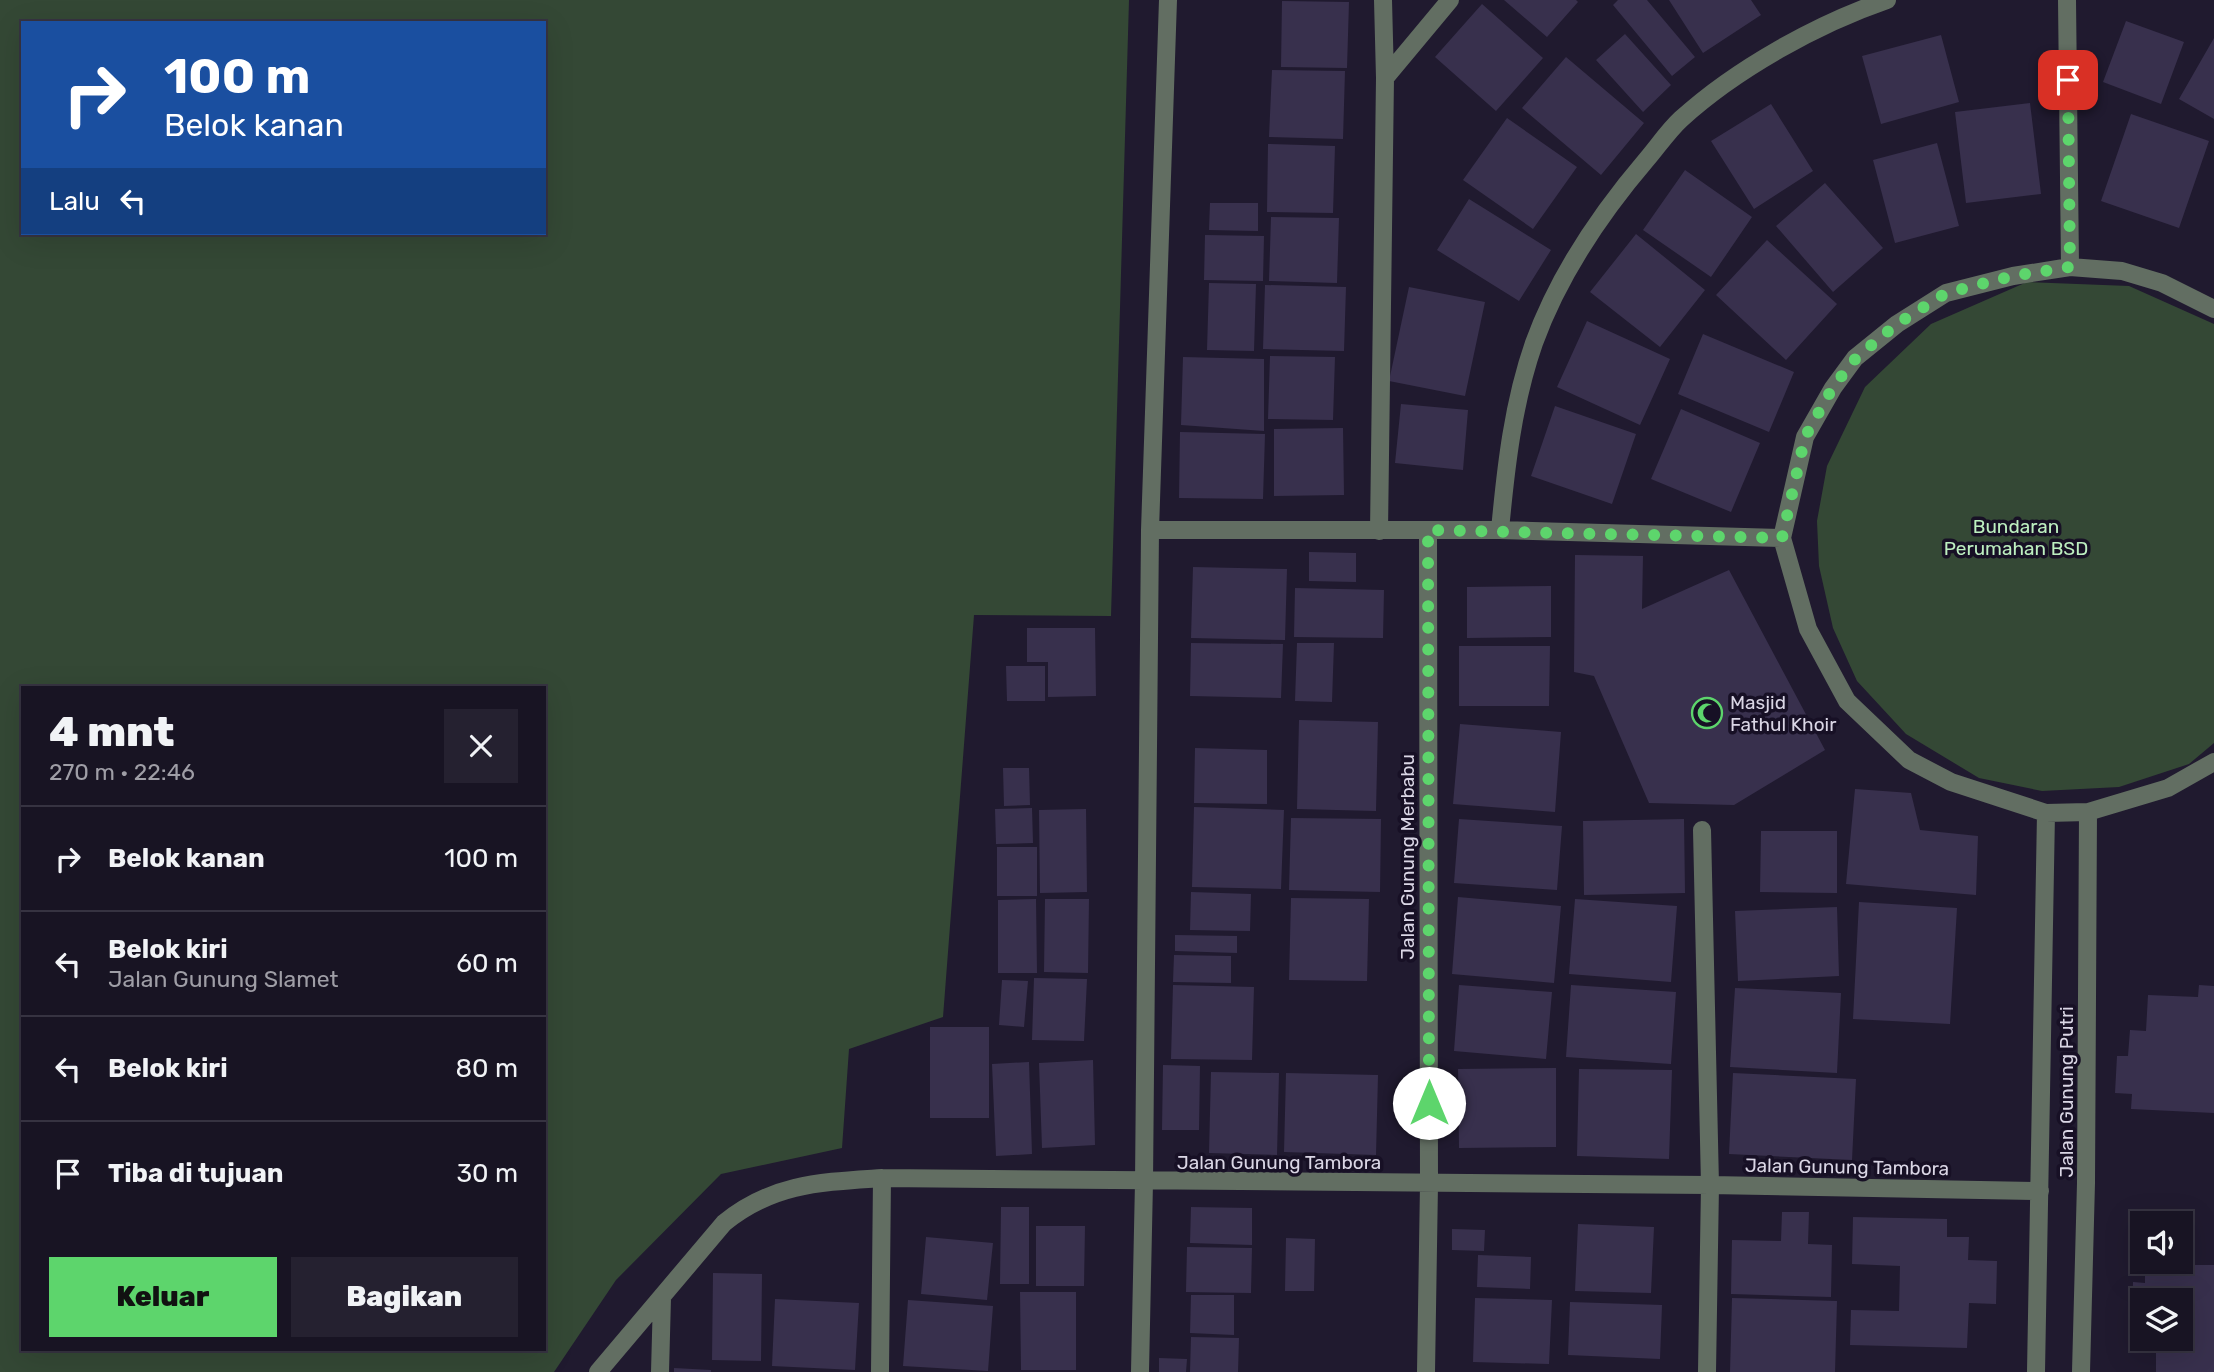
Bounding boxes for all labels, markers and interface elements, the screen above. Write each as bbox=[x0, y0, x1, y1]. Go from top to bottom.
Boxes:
text: 100 m bbox=[164, 47, 310, 105]
icon: right bbox=[49, 49, 140, 140]
pin bbox=[2038, 50, 2098, 110]
icon: arrive bbox=[2049, 61, 2087, 99]
text: Belok kanan bbox=[164, 106, 344, 144]
icon: left bbox=[114, 182, 152, 220]
text: Lalu bbox=[49, 186, 100, 217]
park label: Bundaran Perumahan BSD bbox=[1944, 515, 2088, 560]
place label: Masjid Fathul Khoir bbox=[1730, 691, 1837, 736]
mosque icon: Masjid Fathul Khoir bbox=[1690, 696, 1724, 730]
text: 4 mnt bbox=[49, 707, 175, 757]
button: close bbox=[444, 709, 518, 783]
street label: Jalan Gunung Merbabu bbox=[1396, 754, 1419, 960]
text: 270 m · 22:46 bbox=[49, 758, 195, 786]
icon: right bbox=[49, 840, 87, 878]
text: Belok kanan bbox=[108, 843, 265, 874]
text: 100 m bbox=[444, 843, 518, 874]
text: Belok kiri bbox=[108, 934, 228, 965]
icon: left bbox=[49, 945, 87, 983]
text: 60 m bbox=[456, 948, 518, 979]
text: Jalan Gunung Slamet bbox=[108, 965, 338, 993]
street label: Jalan Gunung Putri bbox=[2055, 1006, 2078, 1178]
icon: left bbox=[49, 1050, 87, 1088]
text: Belok kiri bbox=[108, 1053, 228, 1084]
text: 80 m bbox=[455, 1053, 518, 1084]
position arrow bbox=[1392, 1066, 1466, 1140]
street label: Jalan Gunung Tambora bbox=[1177, 1151, 1381, 1174]
street label: Jalan Gunung Tambora bbox=[1745, 1154, 1949, 1180]
icon: arrive bbox=[49, 1155, 87, 1193]
text: Tiba di tujuan bbox=[108, 1158, 283, 1189]
text: 30 m bbox=[456, 1158, 518, 1189]
map controls bbox=[2130, 1211, 2193, 1351]
button: sound bbox=[2130, 1211, 2193, 1274]
button: Keluar bbox=[49, 1257, 277, 1337]
button: Bagikan bbox=[291, 1257, 518, 1337]
button: layers bbox=[2130, 1288, 2193, 1351]

